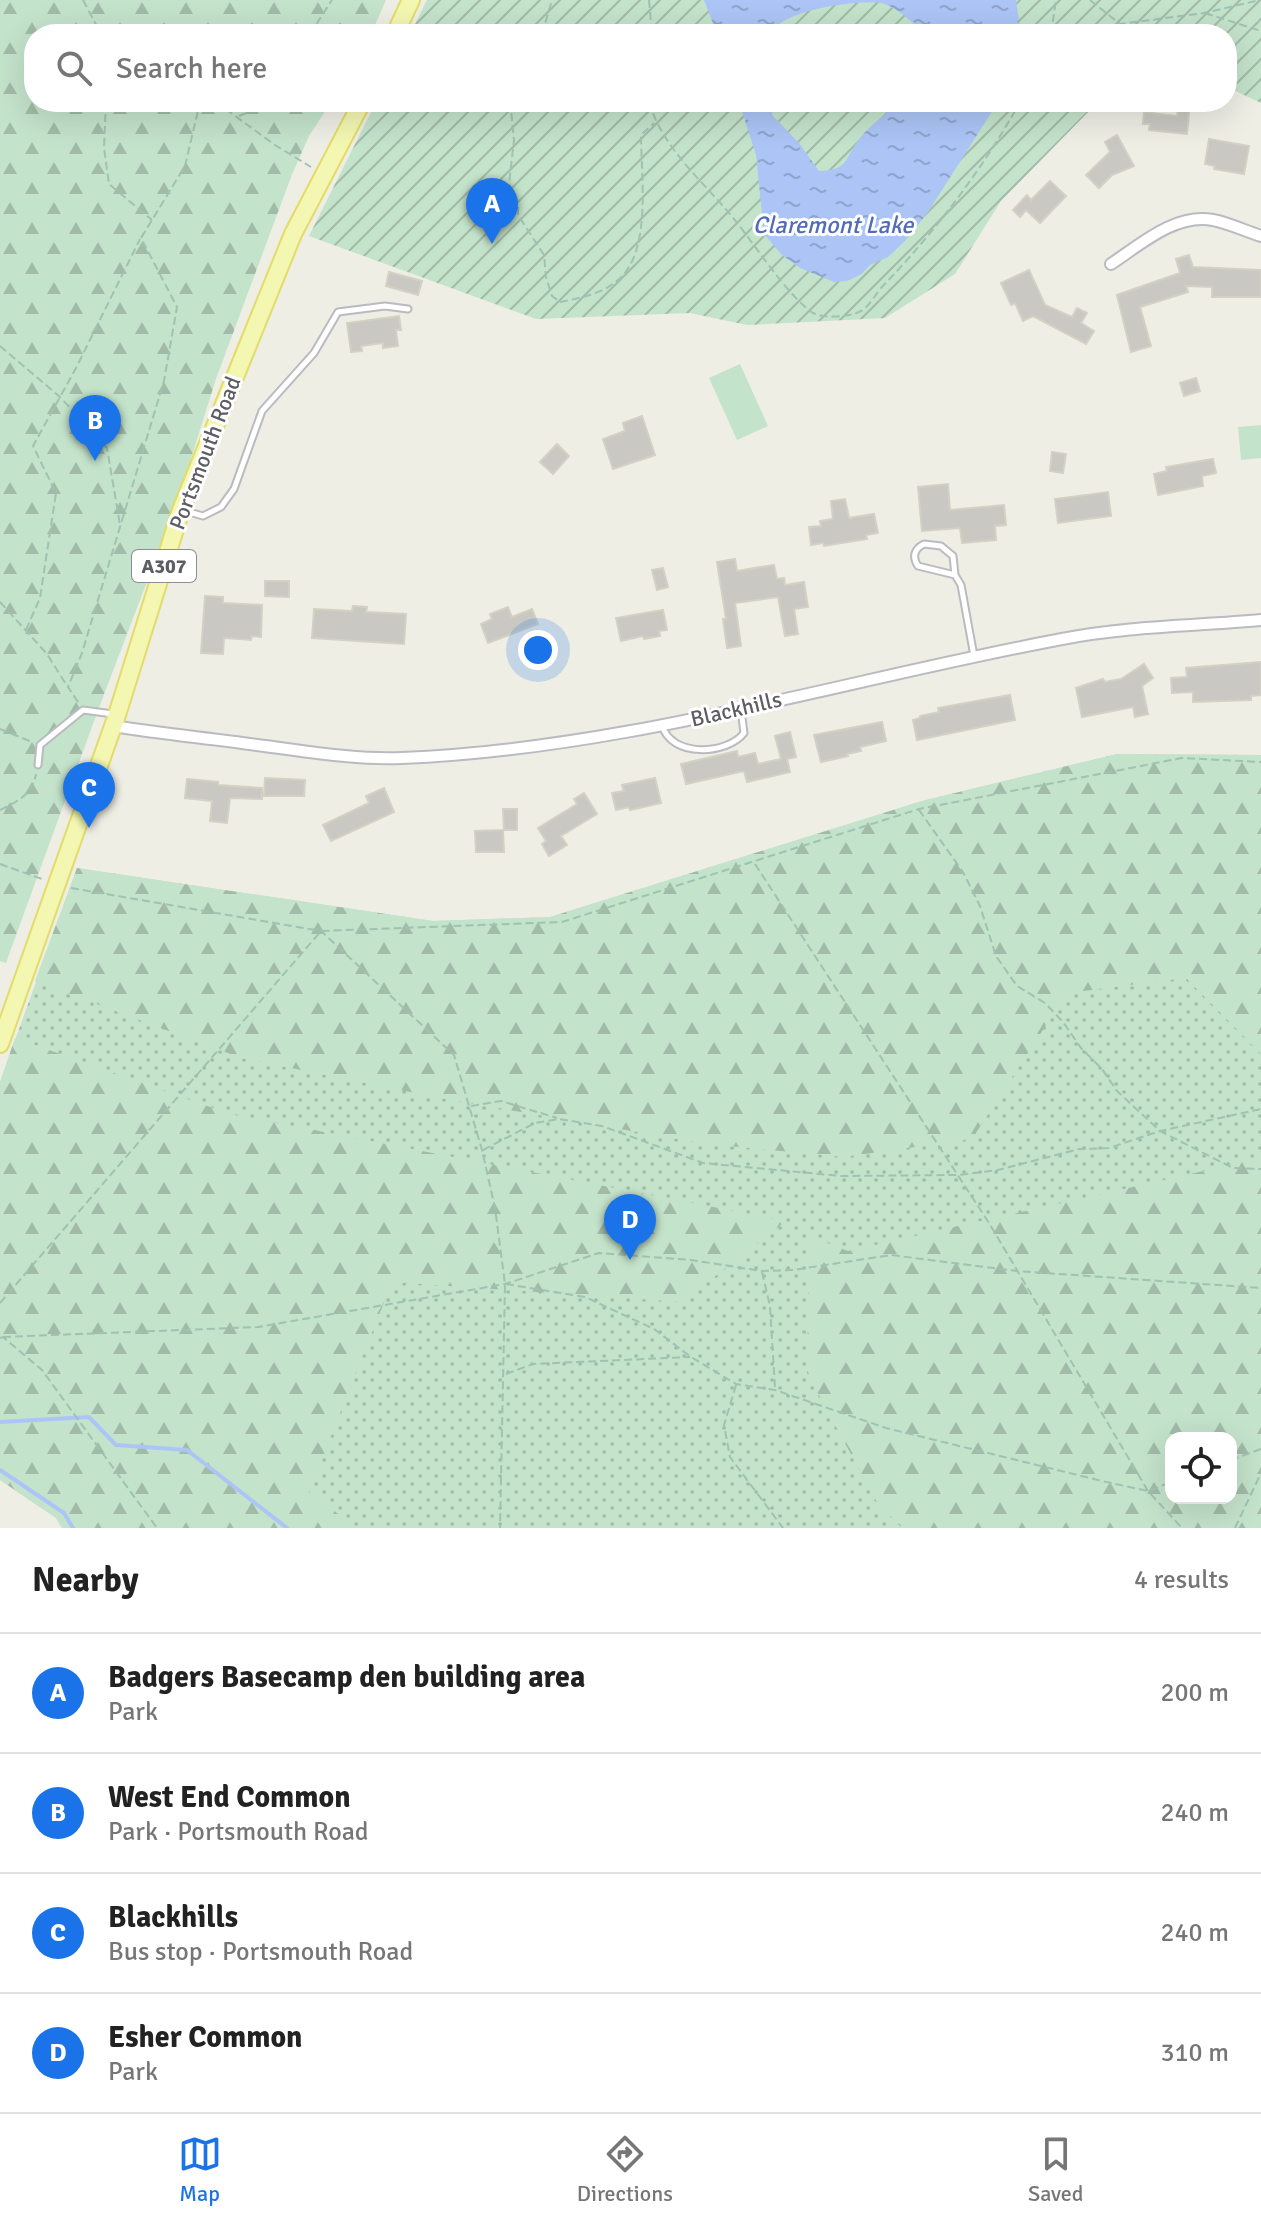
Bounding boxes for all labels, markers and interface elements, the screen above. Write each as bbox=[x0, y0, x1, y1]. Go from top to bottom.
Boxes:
search box bbox=[24, 24, 1237, 112]
icon: search bbox=[52, 46, 96, 90]
text: Search here bbox=[116, 50, 267, 87]
pin: A bbox=[466, 178, 518, 244]
water label: Claremont Lake bbox=[753, 210, 914, 240]
street label: Portsmouth Road bbox=[163, 373, 247, 533]
pin: B bbox=[69, 395, 121, 461]
road number: A307 bbox=[132, 550, 196, 582]
your location bbox=[518, 630, 558, 670]
street label: Blackhills bbox=[688, 685, 784, 733]
pin: C bbox=[63, 762, 115, 828]
pin: D bbox=[604, 1194, 656, 1260]
map controls bbox=[1165, 1432, 1237, 1504]
button: locate bbox=[1165, 1432, 1237, 1504]
text: Nearby bbox=[32, 1559, 139, 1601]
text: 4 results bbox=[1134, 1564, 1229, 1596]
text: Badgers Basecamp den building area bbox=[108, 1659, 585, 1696]
text: A bbox=[50, 1677, 66, 1709]
text: 200 m bbox=[1160, 1677, 1229, 1709]
text: Park bbox=[108, 1696, 158, 1728]
text: West End Common bbox=[108, 1779, 351, 1816]
text: B bbox=[50, 1797, 66, 1829]
text: 240 m bbox=[1160, 1797, 1229, 1829]
text: Park · Portsmouth Road bbox=[108, 1816, 369, 1848]
text: Blackhills bbox=[108, 1899, 238, 1936]
text: C bbox=[50, 1917, 66, 1949]
text: 240 m bbox=[1160, 1917, 1229, 1949]
text: Bus stop · Portsmouth Road bbox=[108, 1936, 413, 1968]
text: Esher Common bbox=[108, 2019, 303, 2056]
text: D bbox=[49, 2037, 67, 2069]
text: 310 m bbox=[1160, 2037, 1229, 2069]
text: Park bbox=[108, 2056, 158, 2088]
tab: Map bbox=[178, 2132, 222, 2207]
tab: Directions bbox=[577, 2132, 673, 2207]
tab: Saved bbox=[1028, 2132, 1083, 2207]

